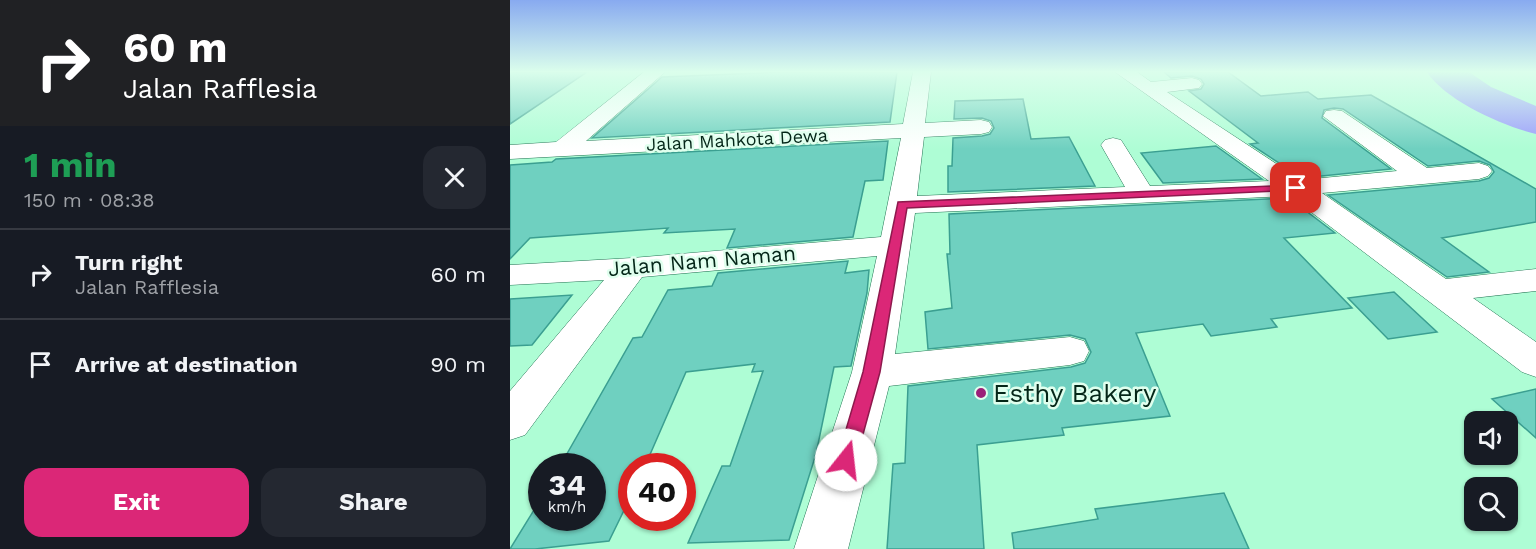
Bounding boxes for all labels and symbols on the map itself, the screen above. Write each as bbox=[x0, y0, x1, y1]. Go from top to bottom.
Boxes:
street label: Jalan Mahkota Dewa bbox=[646, 124, 828, 155]
pin bbox=[1270, 162, 1321, 213]
street label: Jalan Nam Naman bbox=[607, 240, 797, 281]
place label: Esthy Bakery bbox=[993, 378, 1157, 408]
marker: Esthy Bakery bbox=[974, 386, 988, 400]
position arrow bbox=[814, 428, 878, 492]
speed limit sign: 40 bbox=[618, 453, 696, 531]

